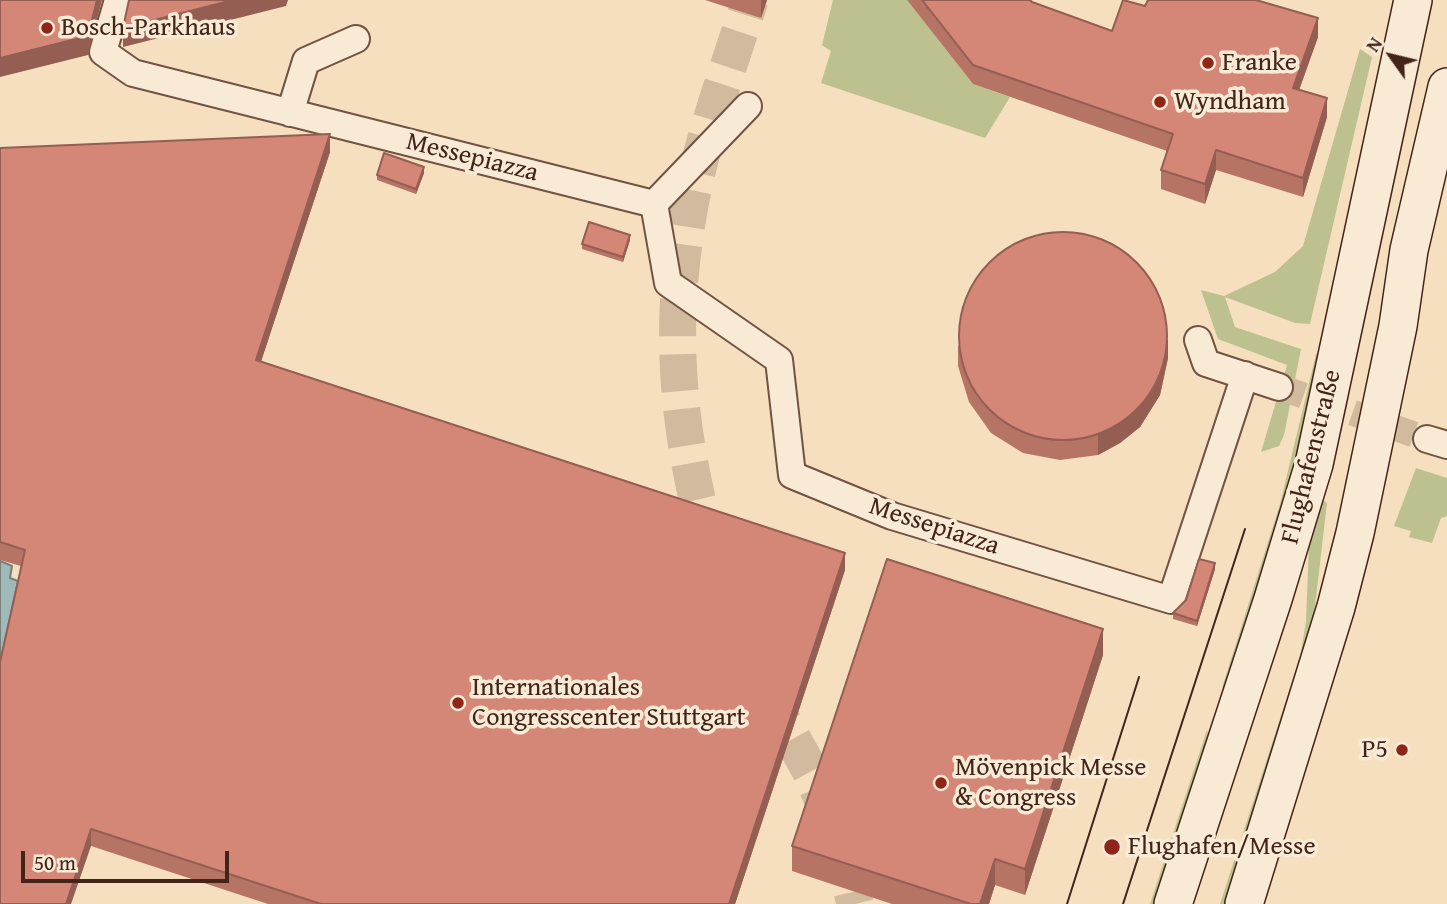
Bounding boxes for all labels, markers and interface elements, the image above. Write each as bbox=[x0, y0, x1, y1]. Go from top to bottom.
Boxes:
place label: Bosch-Parkhaus bbox=[61, 12, 235, 44]
marker: Bosch-Parkhaus bbox=[39, 20, 55, 36]
north arrow bbox=[1356, 21, 1426, 91]
text: N bbox=[1358, 31, 1389, 57]
place label: Franke bbox=[1222, 47, 1297, 79]
marker: Franke bbox=[1200, 55, 1216, 71]
place label: Wyndham bbox=[1174, 86, 1286, 118]
marker: Wyndham bbox=[1152, 94, 1168, 110]
street label: Messepiazza bbox=[403, 127, 541, 189]
street label: Flughafenstraße bbox=[1275, 367, 1349, 547]
street label: Messepiazza bbox=[865, 491, 1003, 563]
place label: Internationales Congresscenter Stuttgart bbox=[472, 672, 746, 734]
marker: Internationales Congresscenter Stuttgart bbox=[450, 695, 466, 711]
place label: P5 bbox=[1362, 734, 1388, 766]
marker: P5 bbox=[1394, 742, 1410, 758]
place label: Mövenpick Messe & Congress bbox=[955, 752, 1146, 814]
marker: Mövenpick Messe & Congress bbox=[933, 775, 949, 791]
place label: Flughafen/Messe bbox=[1128, 831, 1316, 863]
marker: Flughafen/Messe bbox=[1102, 837, 1122, 857]
scale bar bbox=[24, 838, 233, 882]
text: 50 m bbox=[34, 847, 76, 878]

